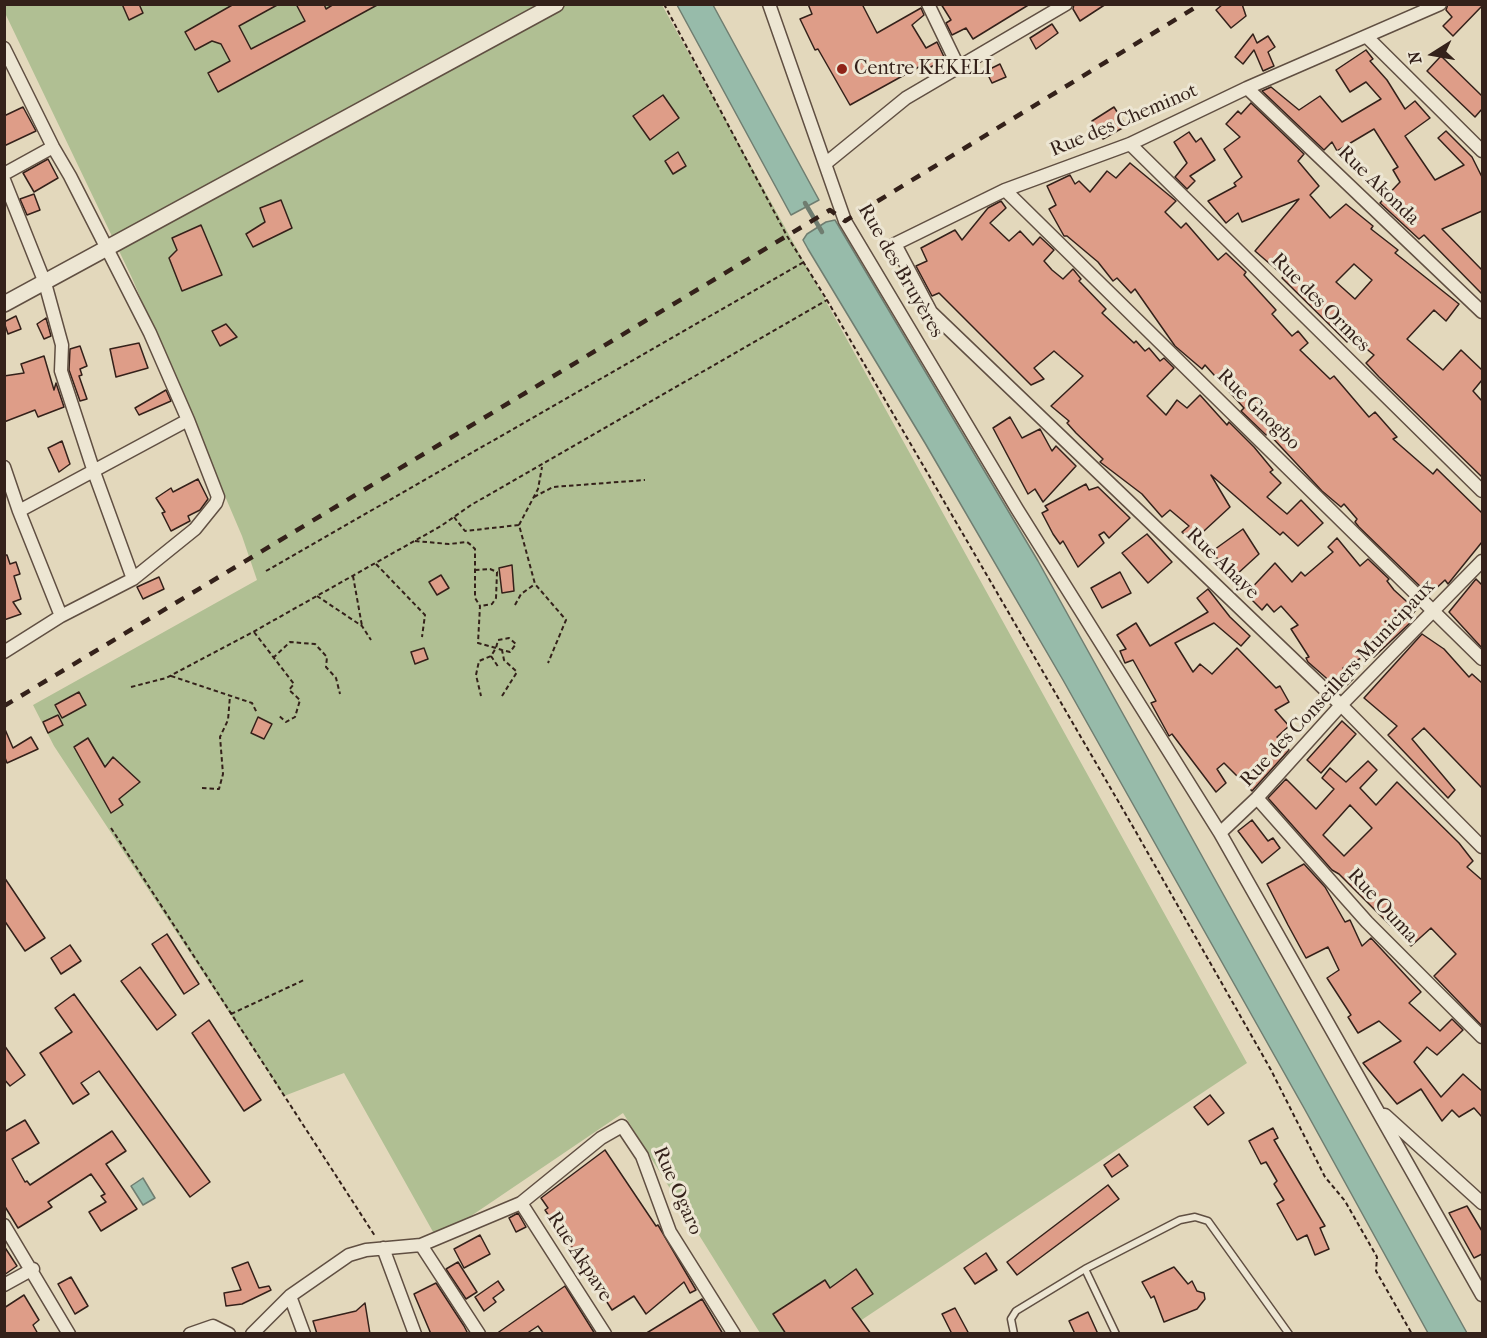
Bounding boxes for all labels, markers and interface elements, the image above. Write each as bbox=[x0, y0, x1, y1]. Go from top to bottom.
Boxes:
north arrow bbox=[1403, 24, 1463, 84]
text: N bbox=[1404, 50, 1425, 65]
place label: Centre KEKELI bbox=[854, 57, 992, 81]
marker: Centre KEKELI bbox=[835, 62, 849, 76]
street label: Rue des Cheminot bbox=[1047, 79, 1201, 163]
street label: Rue Akonda bbox=[1332, 141, 1424, 231]
street label: Rue des Bruyères bbox=[852, 200, 948, 342]
street label: Rue des Ormes bbox=[1265, 248, 1375, 358]
street label: Rue Gnogbo bbox=[1211, 364, 1305, 456]
street label: Rue Ahaye bbox=[1180, 523, 1264, 605]
street label: Rue des Conseillers Municipaux bbox=[1236, 575, 1440, 793]
street label: Rue Ouma bbox=[1342, 864, 1422, 948]
street label: Rue Ogaro bbox=[647, 1143, 707, 1239]
street label: Rue Akpave bbox=[541, 1208, 617, 1306]

